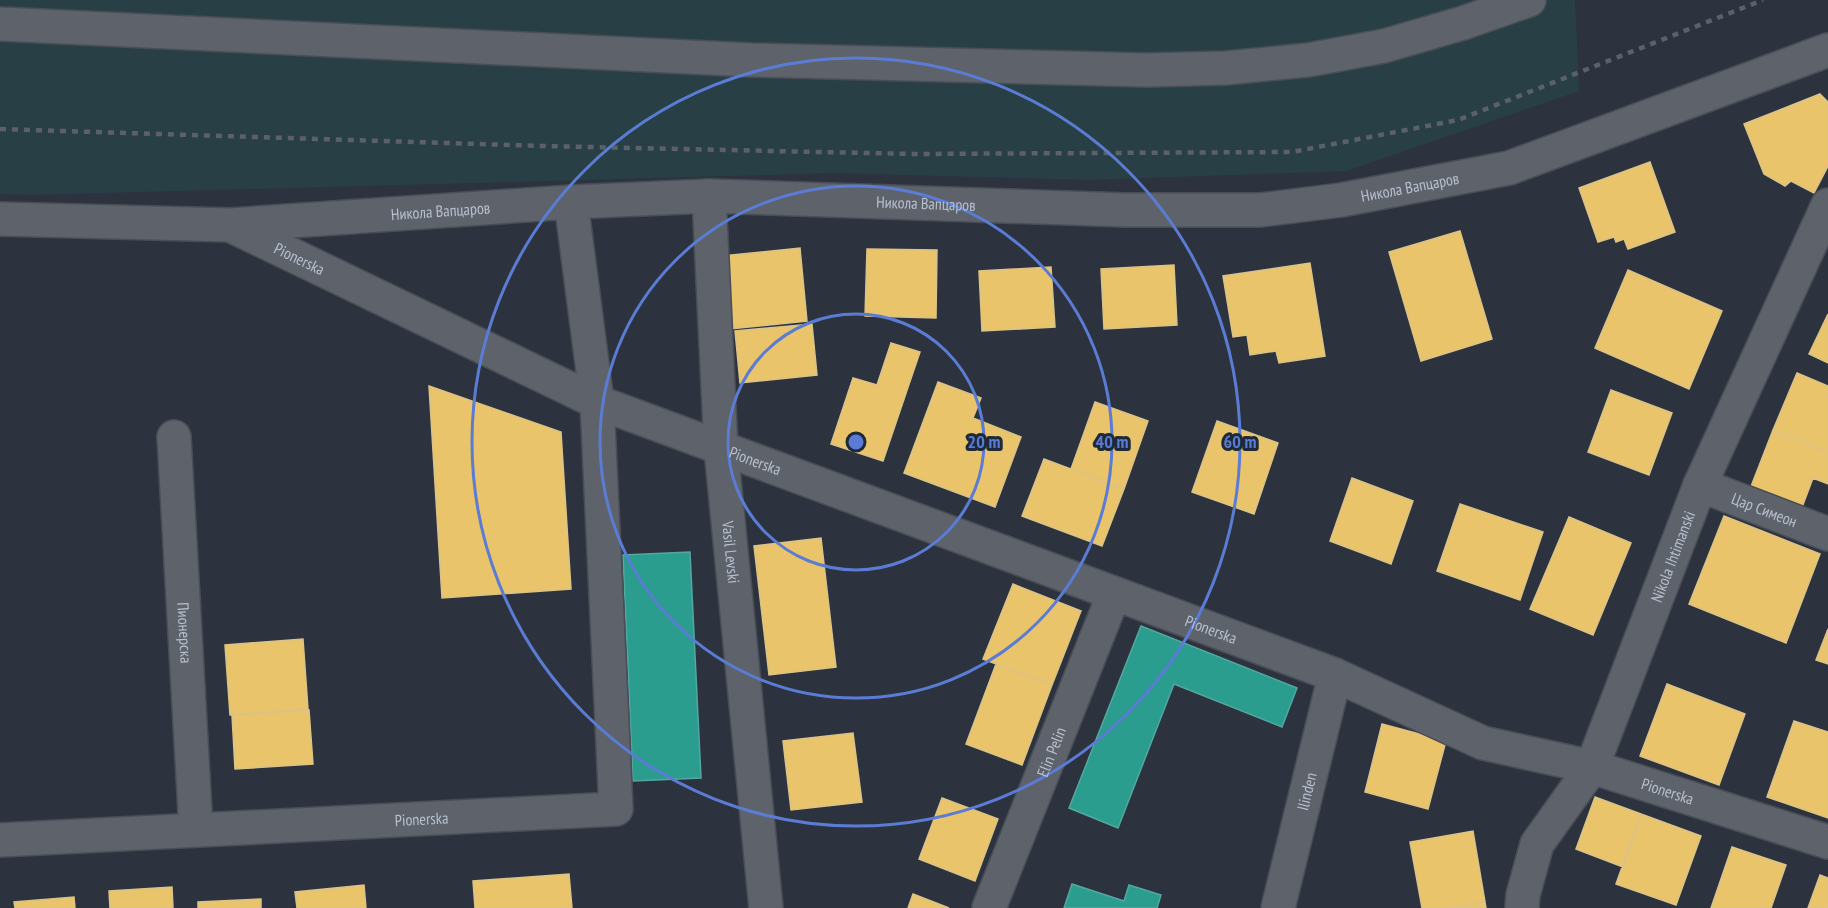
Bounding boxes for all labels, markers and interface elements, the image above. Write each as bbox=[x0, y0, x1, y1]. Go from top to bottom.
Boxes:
street label: Никола Вапцаров bbox=[1359, 168, 1461, 206]
street label: Никола Вапцаров bbox=[876, 192, 976, 215]
street label: Никола Вапцаров bbox=[390, 197, 491, 224]
street label: Pionerska bbox=[271, 238, 328, 279]
text: 20 m bbox=[968, 430, 1000, 453]
text: 40 m bbox=[1096, 430, 1128, 453]
text: 60 m bbox=[1224, 430, 1256, 453]
centre of rings bbox=[846, 432, 866, 452]
street label: Pionerska bbox=[727, 442, 784, 479]
street label: Цар Симеон bbox=[1729, 488, 1800, 531]
street label: Nikola Ihtimanski bbox=[1646, 508, 1699, 605]
street label: Vasil Levski bbox=[718, 519, 744, 584]
street label: Пионерска bbox=[173, 602, 197, 664]
street label: Pionerska bbox=[1182, 610, 1240, 648]
street label: Elin Pelin bbox=[1032, 724, 1070, 780]
street label: Ilinden bbox=[1292, 770, 1321, 813]
street label: Pionerska bbox=[1639, 773, 1696, 809]
street label: Pionerska bbox=[394, 807, 449, 830]

